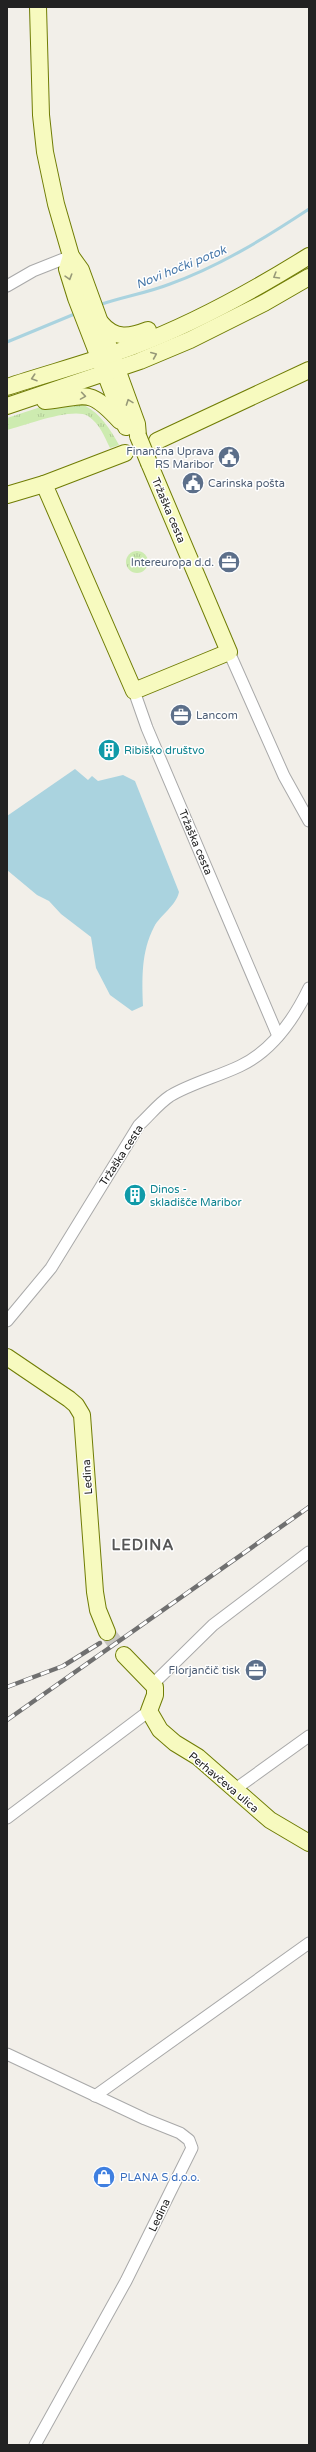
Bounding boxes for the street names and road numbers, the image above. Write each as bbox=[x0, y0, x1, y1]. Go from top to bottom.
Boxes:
street label: Tržaška cesta bbox=[149, 476, 188, 545]
street label: Tržaška cesta bbox=[176, 808, 215, 877]
street label: Tržaška cesta bbox=[97, 1122, 146, 1188]
street label: Ledina bbox=[80, 1459, 95, 1495]
street label: Perhavčeva ulica bbox=[186, 1749, 261, 1815]
street label: Ledina bbox=[146, 2197, 173, 2234]

